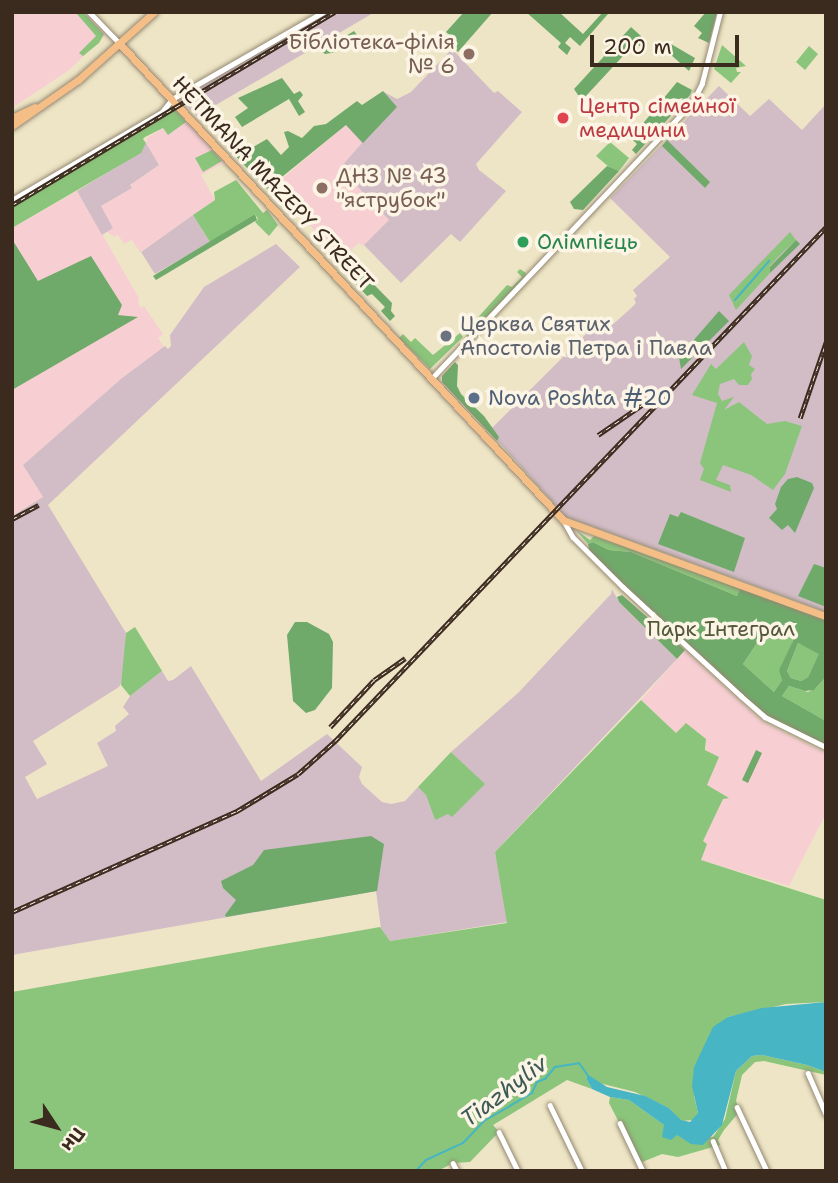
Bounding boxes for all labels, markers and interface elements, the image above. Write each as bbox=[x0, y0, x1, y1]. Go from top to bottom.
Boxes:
scale bar bbox=[593, 21, 742, 65]
place label: Бібліотека-філія № 6 bbox=[289, 29, 455, 79]
text: 200 m bbox=[603, 33, 672, 61]
marker: Бібліотека-філія № 6 bbox=[461, 46, 477, 62]
street label: HETMANA MAZEPY STREET bbox=[167, 71, 379, 295]
place label: Центр сімейної медицини bbox=[579, 93, 736, 143]
marker: Центр сімейної медицини bbox=[553, 108, 573, 128]
place label: ДНЗ № 43 "яструбок" bbox=[336, 163, 447, 213]
marker: ДНЗ № 43 "яструбок" bbox=[314, 180, 330, 196]
place label: Олімпієць bbox=[537, 229, 638, 255]
marker: Олімпієць bbox=[515, 234, 531, 250]
place label: Церква Святих Апостолів Петра і Павла bbox=[460, 311, 712, 361]
marker: Церква Святих Апостолів Петра і Павла bbox=[438, 328, 454, 344]
place label: Nova Poshta #20 bbox=[488, 385, 672, 411]
marker: Nova Poshta #20 bbox=[466, 390, 482, 406]
park label: Парк Інтеграл bbox=[647, 616, 795, 642]
water label: Tiazhyliv bbox=[455, 1050, 553, 1132]
north arrow bbox=[21, 1092, 91, 1162]
text: Пн bbox=[56, 1122, 91, 1157]

